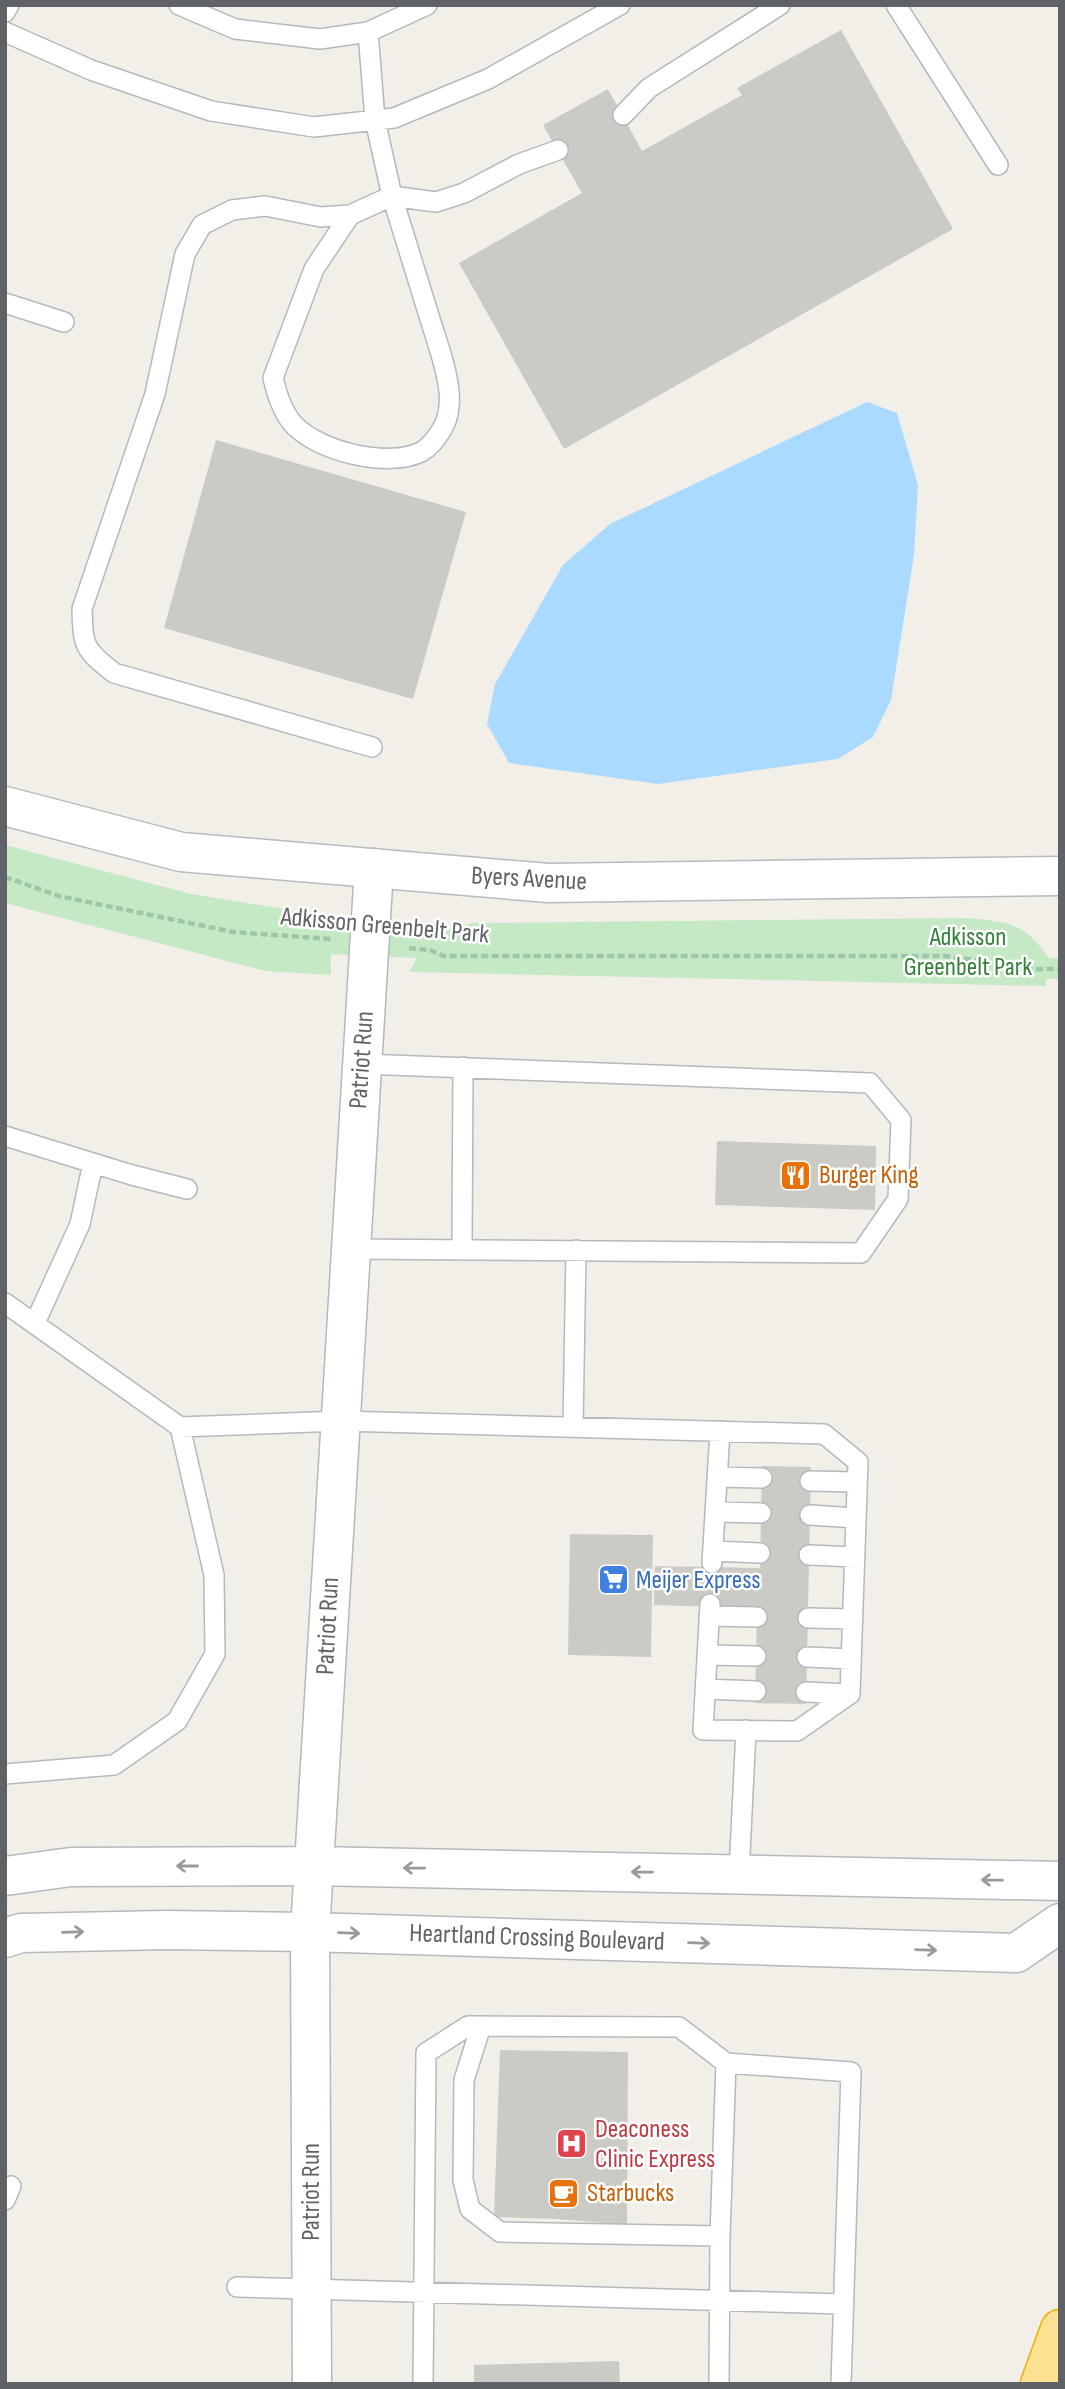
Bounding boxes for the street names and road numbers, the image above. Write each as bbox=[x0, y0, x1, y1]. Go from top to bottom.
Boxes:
street label: Byers Avenue bbox=[470, 860, 588, 898]
street label: Adkisson Greenbelt Park bbox=[279, 901, 491, 951]
street label: Patriot Run bbox=[343, 1010, 381, 1110]
street label: Patriot Run bbox=[310, 1576, 346, 1676]
street label: Heartland Crossing Boulevard bbox=[409, 1918, 665, 1958]
street label: Patriot Run bbox=[296, 2143, 327, 2241]

